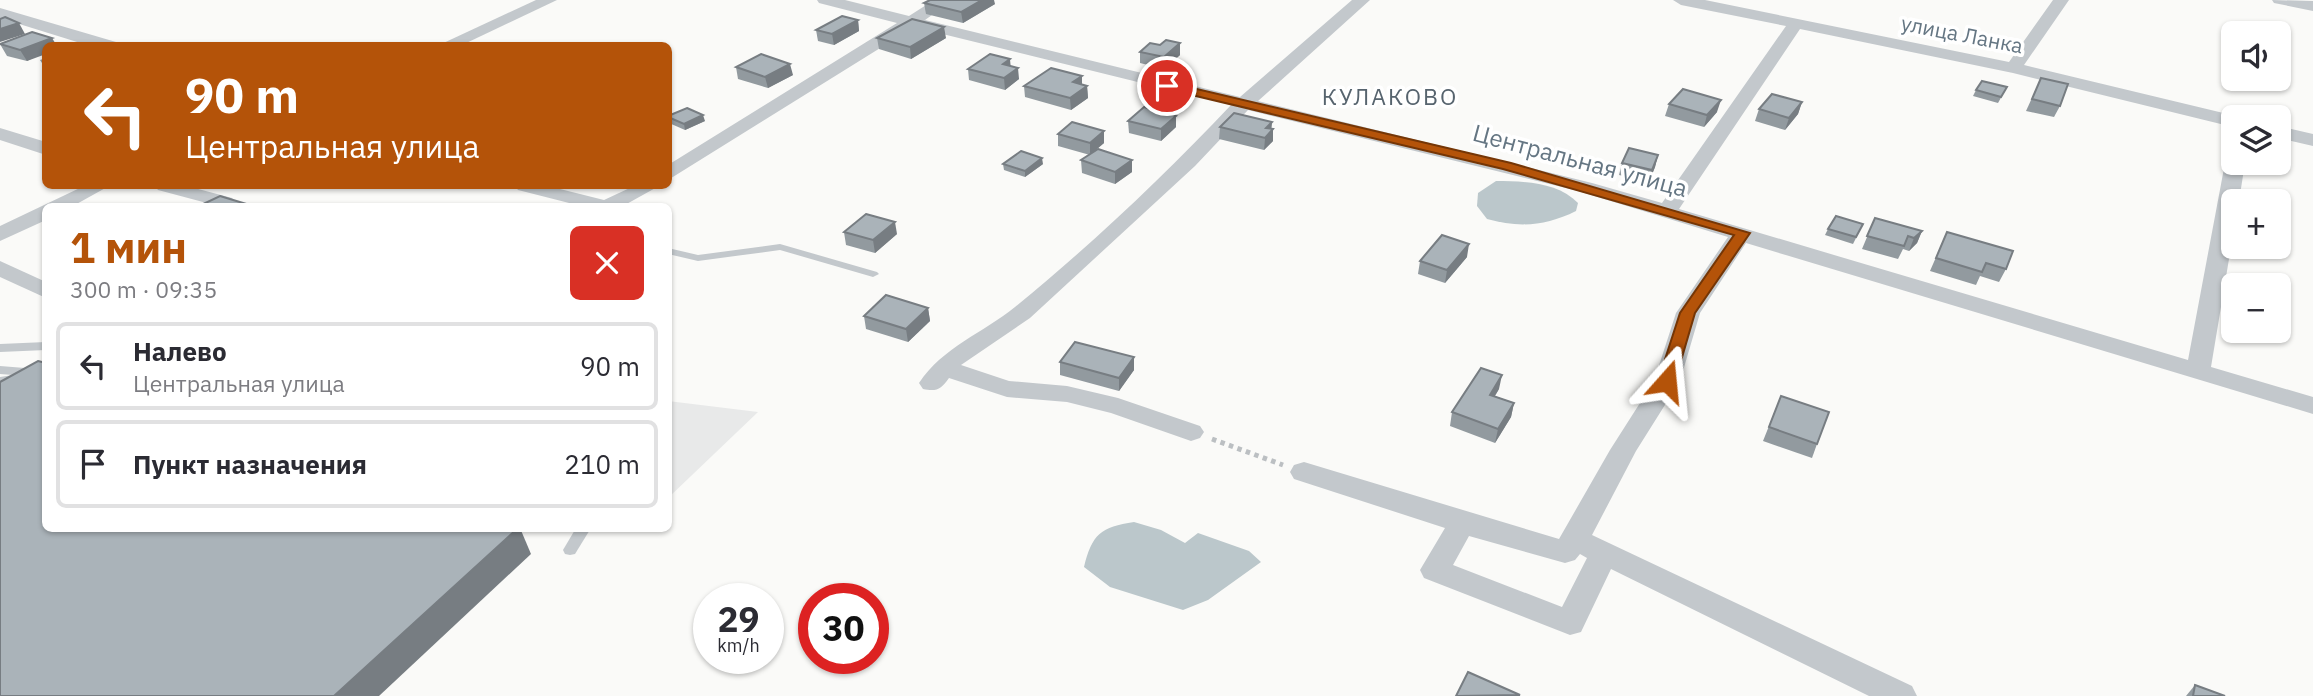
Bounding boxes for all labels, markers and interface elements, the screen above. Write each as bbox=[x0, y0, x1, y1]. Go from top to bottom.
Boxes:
street label: улица Ланка bbox=[1899, 8, 2026, 60]
map controls bbox=[2221, 21, 2291, 343]
button: sound bbox=[2221, 21, 2291, 91]
pin bbox=[1137, 56, 1197, 116]
text: 90 m bbox=[185, 63, 299, 126]
icon: arrive bbox=[1148, 67, 1186, 105]
icon: left bbox=[70, 70, 161, 161]
district label: КУЛАКОВО bbox=[1322, 81, 1458, 111]
button: layers bbox=[2221, 105, 2291, 175]
street label: Центральная улица bbox=[1469, 116, 1691, 204]
text: Центральная улица bbox=[185, 125, 480, 167]
button: + bbox=[2221, 189, 2291, 259]
text: 1 мин bbox=[70, 220, 187, 275]
button: close bbox=[570, 226, 644, 300]
button: − bbox=[2221, 273, 2291, 343]
text: 300 m · 09:35 bbox=[70, 274, 217, 304]
text: Налево bbox=[133, 334, 227, 368]
position arrow bbox=[1630, 344, 1704, 418]
icon: left bbox=[74, 347, 112, 385]
text: 90 m bbox=[580, 349, 640, 383]
text: Центральная улица bbox=[133, 368, 345, 398]
icon: arrive bbox=[74, 445, 112, 483]
text: Пункт назначения bbox=[133, 447, 367, 481]
text: 210 m bbox=[564, 447, 640, 481]
speed limit sign: 30 bbox=[798, 583, 889, 674]
text: 29 bbox=[717, 596, 760, 642]
text: km/h bbox=[717, 634, 760, 657]

